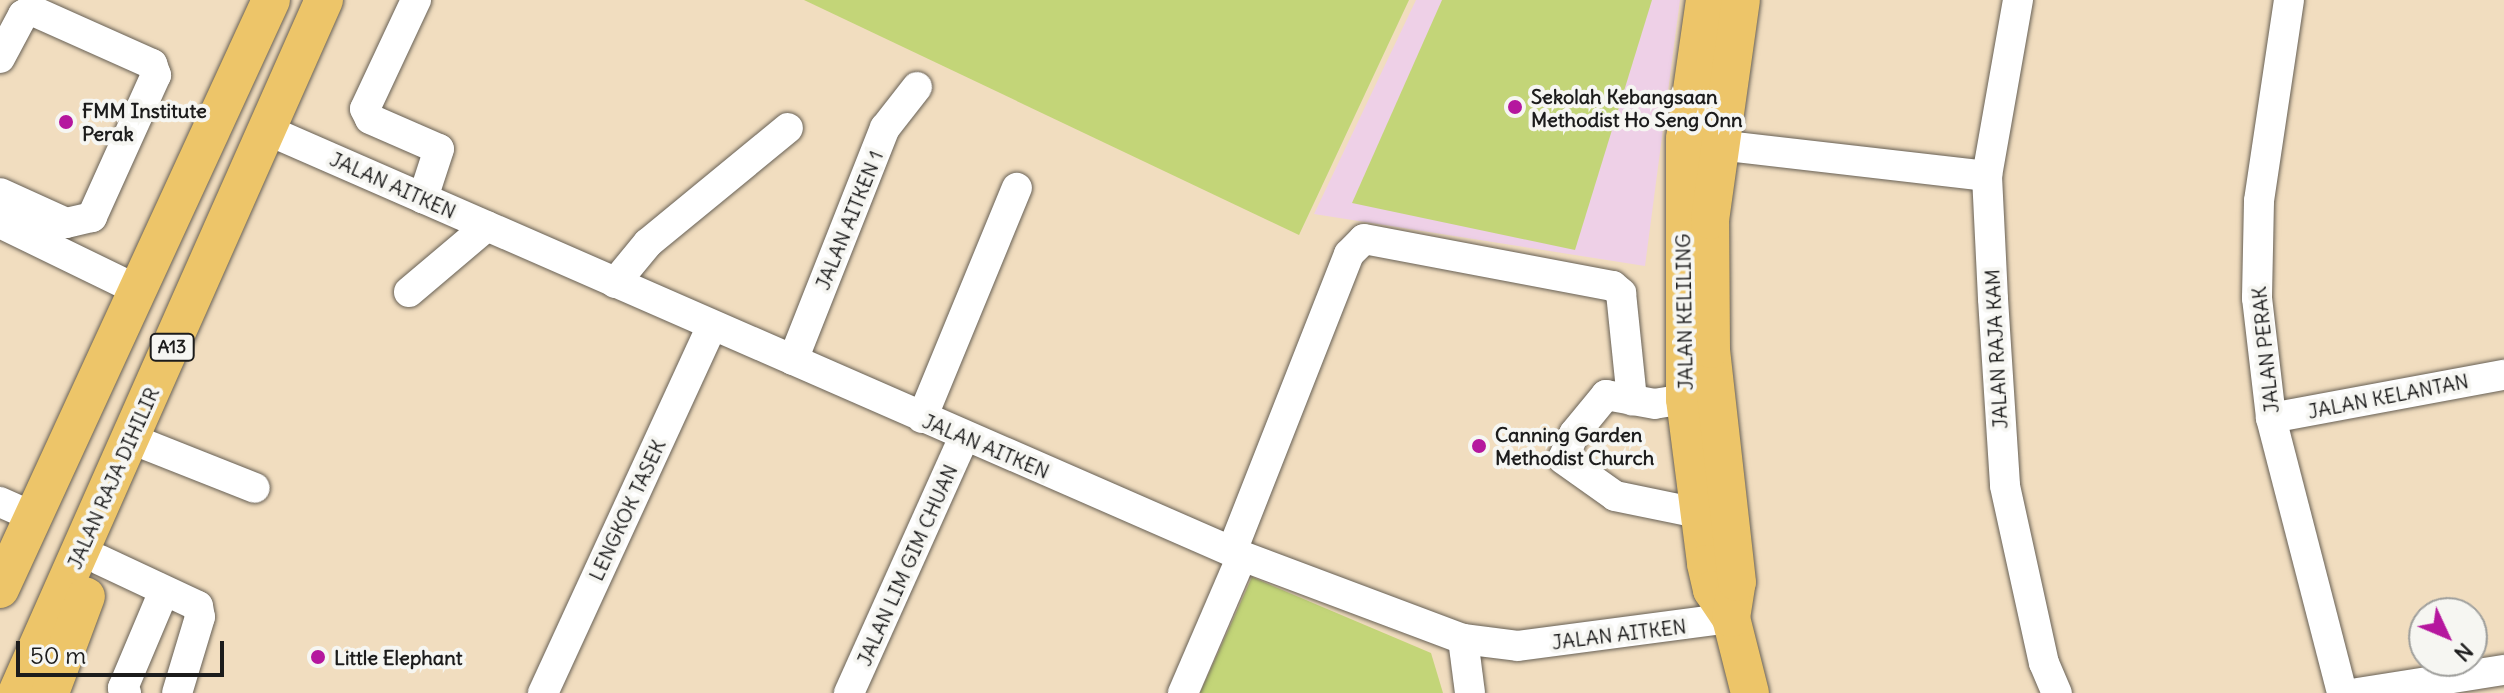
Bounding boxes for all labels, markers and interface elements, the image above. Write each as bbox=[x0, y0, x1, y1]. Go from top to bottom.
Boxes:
place label: Sekolah Kebangsaan Methodist Ho Seng Onn bbox=[1531, 84, 1743, 131]
place label: FMM Institute Perak bbox=[82, 98, 207, 145]
marker: Sekolah Kebangsaan Methodist Ho Seng Onn bbox=[1506, 98, 1524, 116]
marker: FMM Institute Perak bbox=[57, 113, 75, 131]
street label: JALAN AITKEN bbox=[326, 147, 460, 223]
street label: JALAN AITKEN 1 bbox=[810, 147, 888, 293]
street label: JALAN KELILING bbox=[1671, 233, 1697, 391]
street label: JALAN RAJA KAM bbox=[1980, 268, 2012, 430]
street label: JALAN PERAK bbox=[2246, 286, 2284, 414]
road number: A13 bbox=[148, 333, 196, 361]
street label: JALAN KELANTAN bbox=[2306, 369, 2470, 423]
street label: JALAN RAJA DIHILIR bbox=[62, 383, 164, 573]
street label: JALAN AITKEN bbox=[919, 409, 1053, 483]
place label: Canning Garden Methodist Church bbox=[1495, 422, 1654, 469]
street label: LENGKOK TASEK bbox=[584, 436, 670, 584]
marker: Canning Garden Methodist Church bbox=[1470, 437, 1488, 455]
street label: JALAN LIM GIM CHUAN bbox=[852, 461, 962, 669]
north arrow bbox=[2408, 597, 2488, 677]
street label: JALAN AITKEN bbox=[1550, 614, 1688, 654]
scale bar bbox=[20, 625, 228, 675]
text: N bbox=[2448, 637, 2479, 667]
text: 50 m bbox=[30, 640, 86, 670]
place label: Little Elephant bbox=[334, 645, 462, 669]
marker: Little Elephant bbox=[309, 648, 327, 666]

